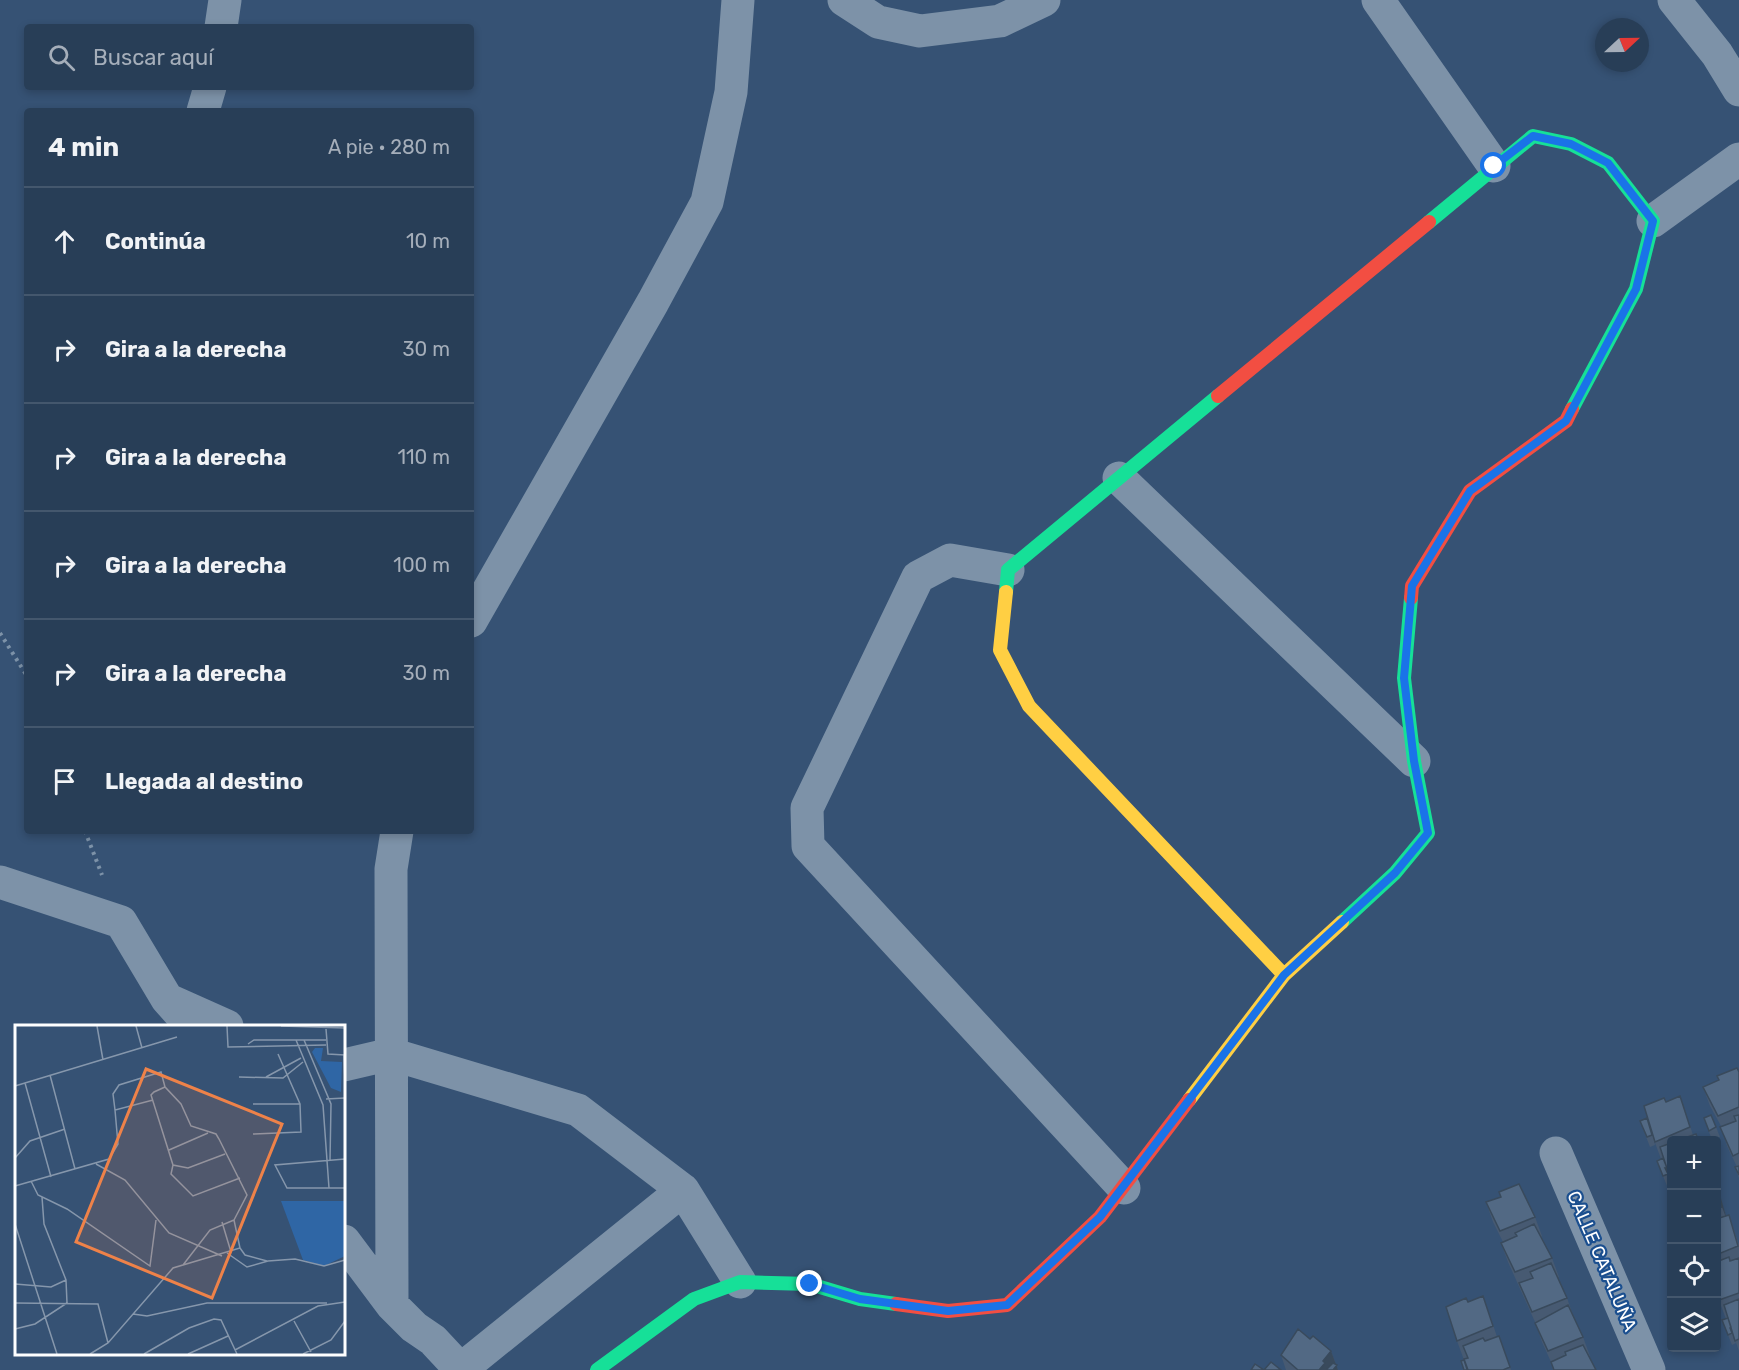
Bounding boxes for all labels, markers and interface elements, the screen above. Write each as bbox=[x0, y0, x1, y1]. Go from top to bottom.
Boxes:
north arrow bbox=[1595, 18, 1649, 72]
search box bbox=[24, 24, 474, 90]
icon: search bbox=[45, 41, 78, 74]
text: Buscar aquí bbox=[93, 44, 214, 71]
text: 4 min bbox=[48, 132, 119, 163]
text: A pie · 280 m bbox=[328, 135, 450, 159]
route start bbox=[1480, 152, 1506, 178]
icon: ahead bbox=[48, 225, 81, 258]
text: Continúa bbox=[105, 228, 206, 255]
text: 10 m bbox=[406, 229, 450, 253]
icon: right bbox=[48, 333, 81, 366]
text: Gira a la derecha bbox=[105, 336, 286, 363]
text: 30 m bbox=[403, 337, 450, 361]
icon: right bbox=[48, 441, 81, 474]
text: Gira a la derecha bbox=[105, 444, 286, 471]
text: 110 m bbox=[398, 445, 450, 469]
icon: right bbox=[48, 549, 81, 582]
text: Gira a la derecha bbox=[105, 552, 286, 579]
text: 100 m bbox=[393, 553, 450, 577]
icon: right bbox=[48, 657, 81, 690]
text: Gira a la derecha bbox=[105, 660, 286, 687]
text: 30 m bbox=[403, 661, 450, 685]
icon: arrive bbox=[48, 765, 81, 798]
text: Llegada al destino bbox=[105, 768, 303, 795]
inset map bbox=[15, 1025, 345, 1355]
map controls bbox=[1667, 1136, 1721, 1352]
button: + bbox=[1667, 1136, 1721, 1190]
street label: CALLE CATALUÑA bbox=[1563, 1188, 1641, 1334]
button: − bbox=[1667, 1190, 1721, 1244]
button: locate bbox=[1667, 1244, 1721, 1298]
route end bbox=[796, 1270, 822, 1296]
button: layers bbox=[1667, 1298, 1721, 1352]

